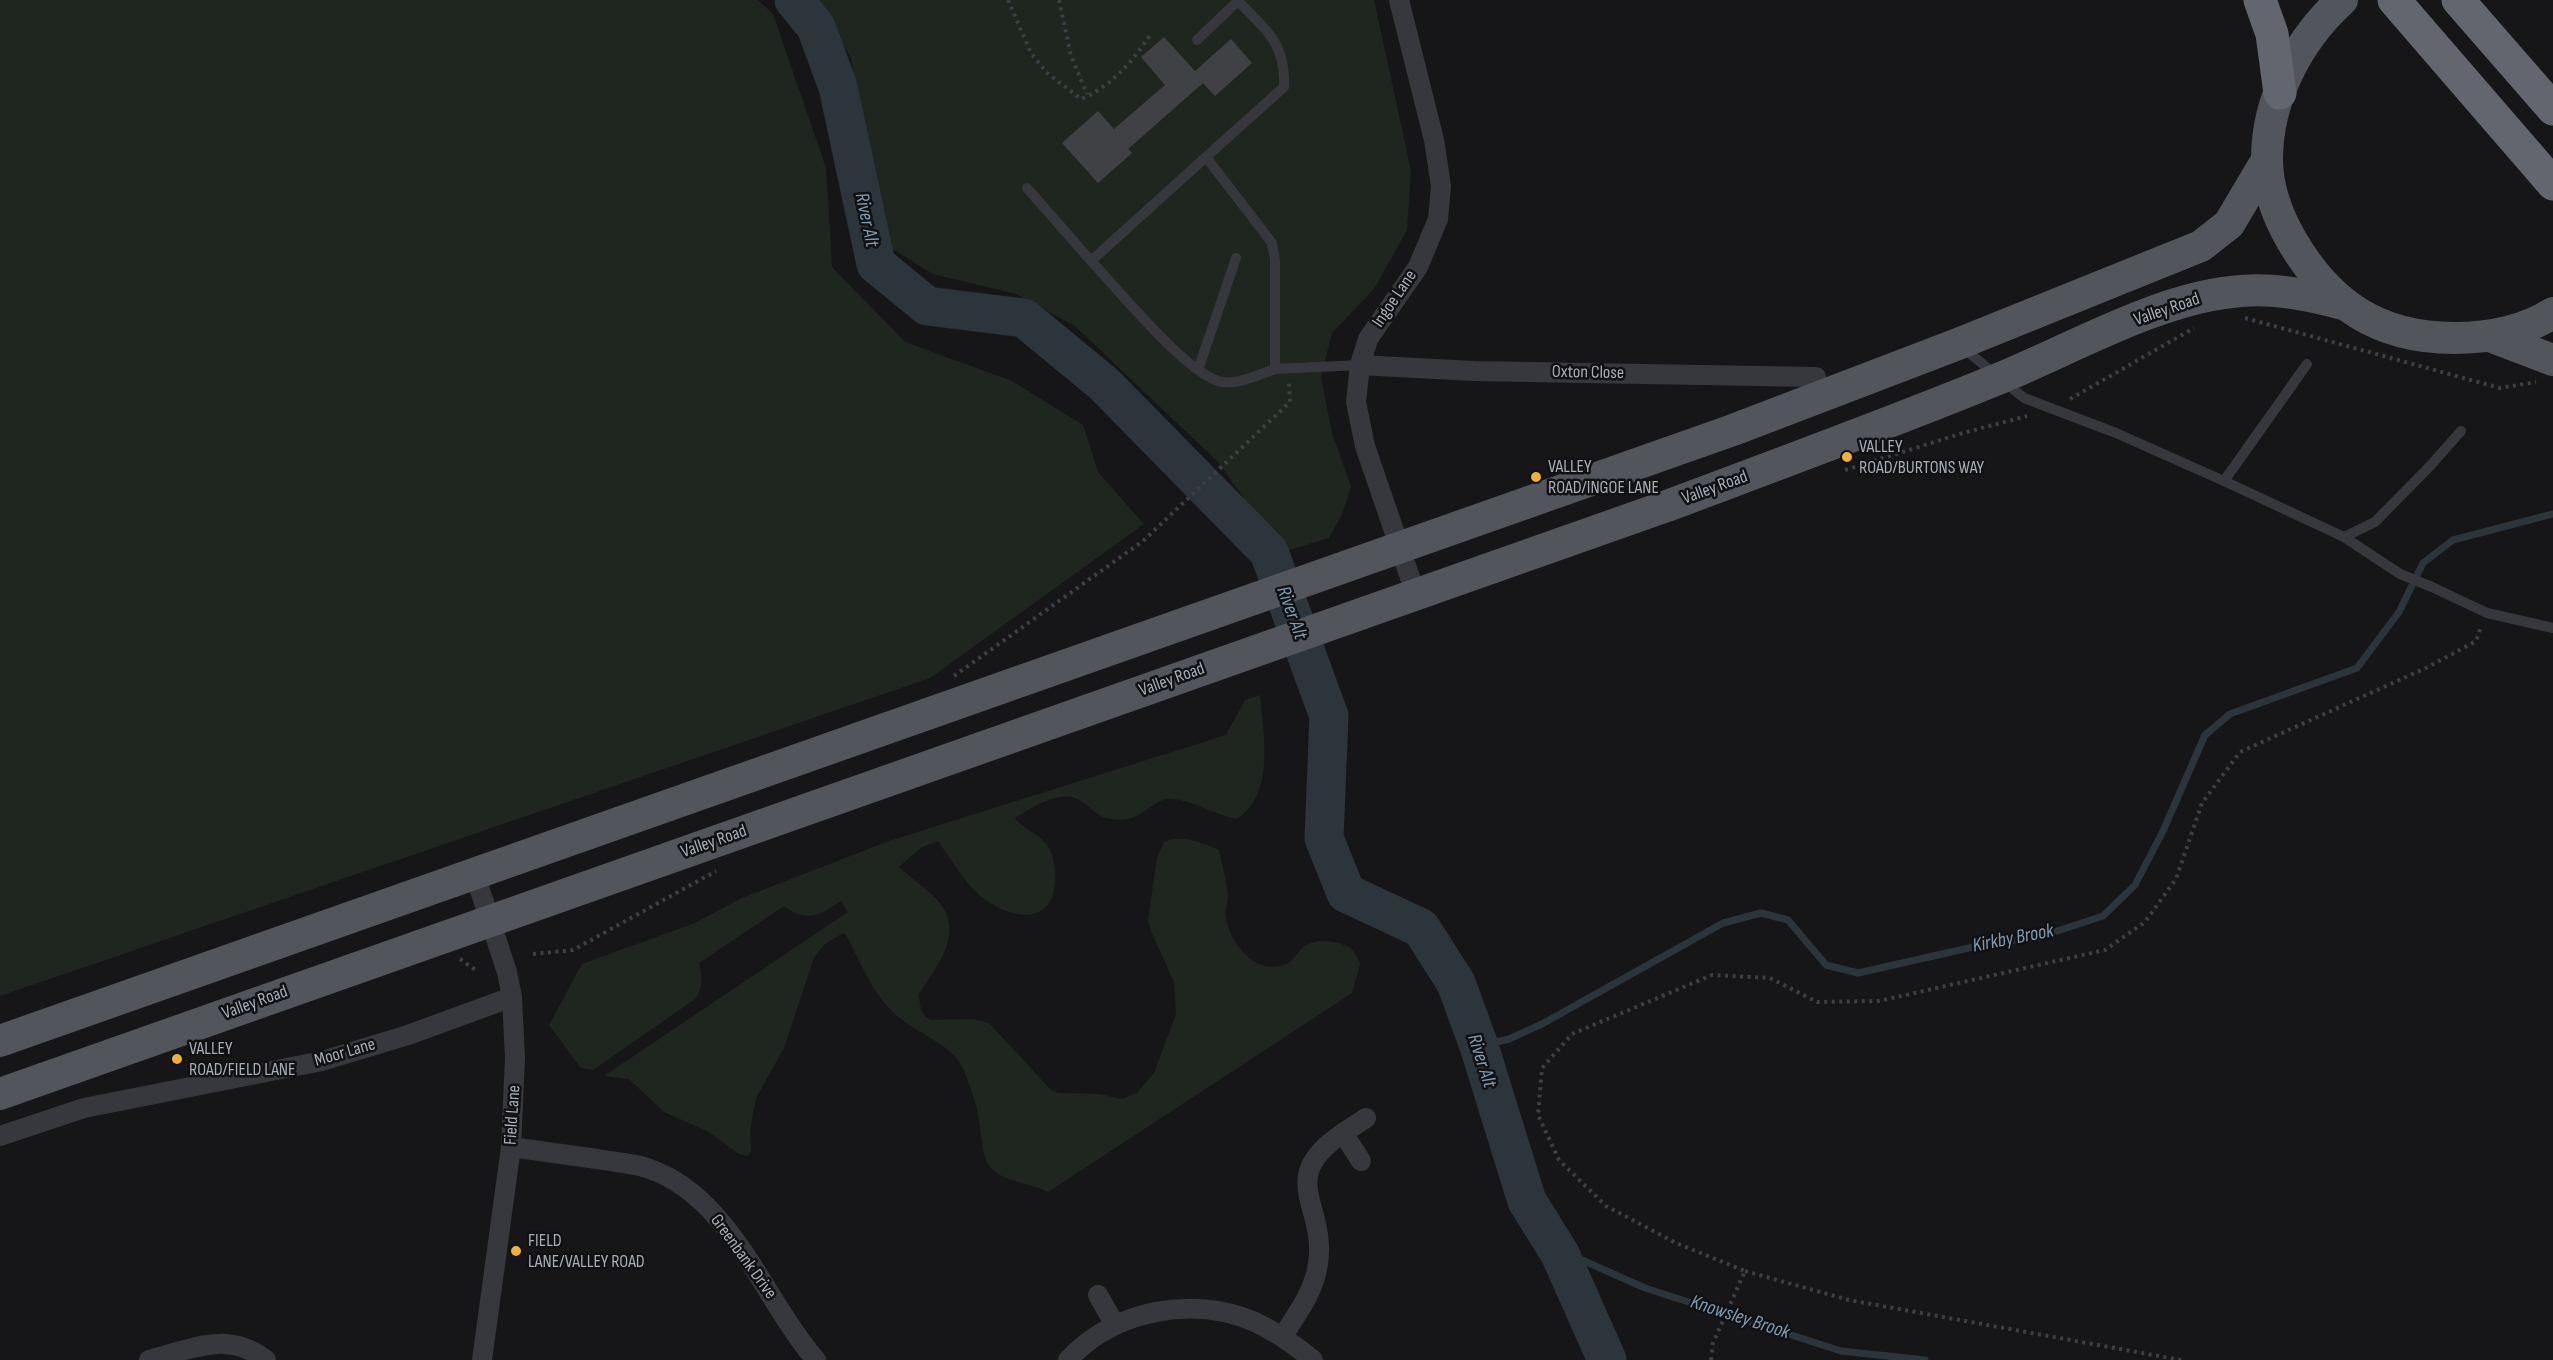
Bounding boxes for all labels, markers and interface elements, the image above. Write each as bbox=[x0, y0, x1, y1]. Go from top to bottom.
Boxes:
water label: River Alt bbox=[849, 191, 883, 249]
street label: Ingoe Lane bbox=[1368, 266, 1422, 332]
street label: Valley Road bbox=[2131, 289, 2203, 331]
street label: Oxton Close bbox=[1552, 362, 1624, 384]
place label: VALLEY ROAD/BURTONS WAY bbox=[1859, 436, 1984, 478]
marker: VALLEY ROAD/BURTONS WAY bbox=[1840, 450, 1854, 464]
place label: VALLEY ROAD/INGOE LANE bbox=[1548, 456, 1659, 498]
street label: Valley Road bbox=[1679, 466, 1751, 510]
marker: VALLEY ROAD/INGOE LANE bbox=[1529, 470, 1543, 484]
water label: River Alt bbox=[1270, 583, 1312, 643]
street label: Valley Road bbox=[1136, 658, 1208, 702]
street label: Valley Road bbox=[678, 821, 750, 863]
water label: Kirkby Brook bbox=[1970, 919, 2056, 959]
street label: Valley Road bbox=[219, 981, 291, 1025]
water label: River Alt bbox=[1461, 1031, 1501, 1091]
street label: Moor Lane bbox=[312, 1034, 378, 1072]
place label: VALLEY ROAD/FIELD LANE bbox=[189, 1038, 295, 1080]
marker: VALLEY ROAD/FIELD LANE bbox=[170, 1052, 184, 1066]
street label: Field Lane bbox=[500, 1084, 526, 1146]
street label: Greenbank Drive bbox=[705, 1210, 781, 1304]
place label: FIELD LANE/VALLEY ROAD bbox=[528, 1230, 645, 1272]
marker: FIELD LANE/VALLEY ROAD bbox=[509, 1244, 523, 1258]
water label: Knowsley Brook bbox=[1687, 1291, 1793, 1345]

